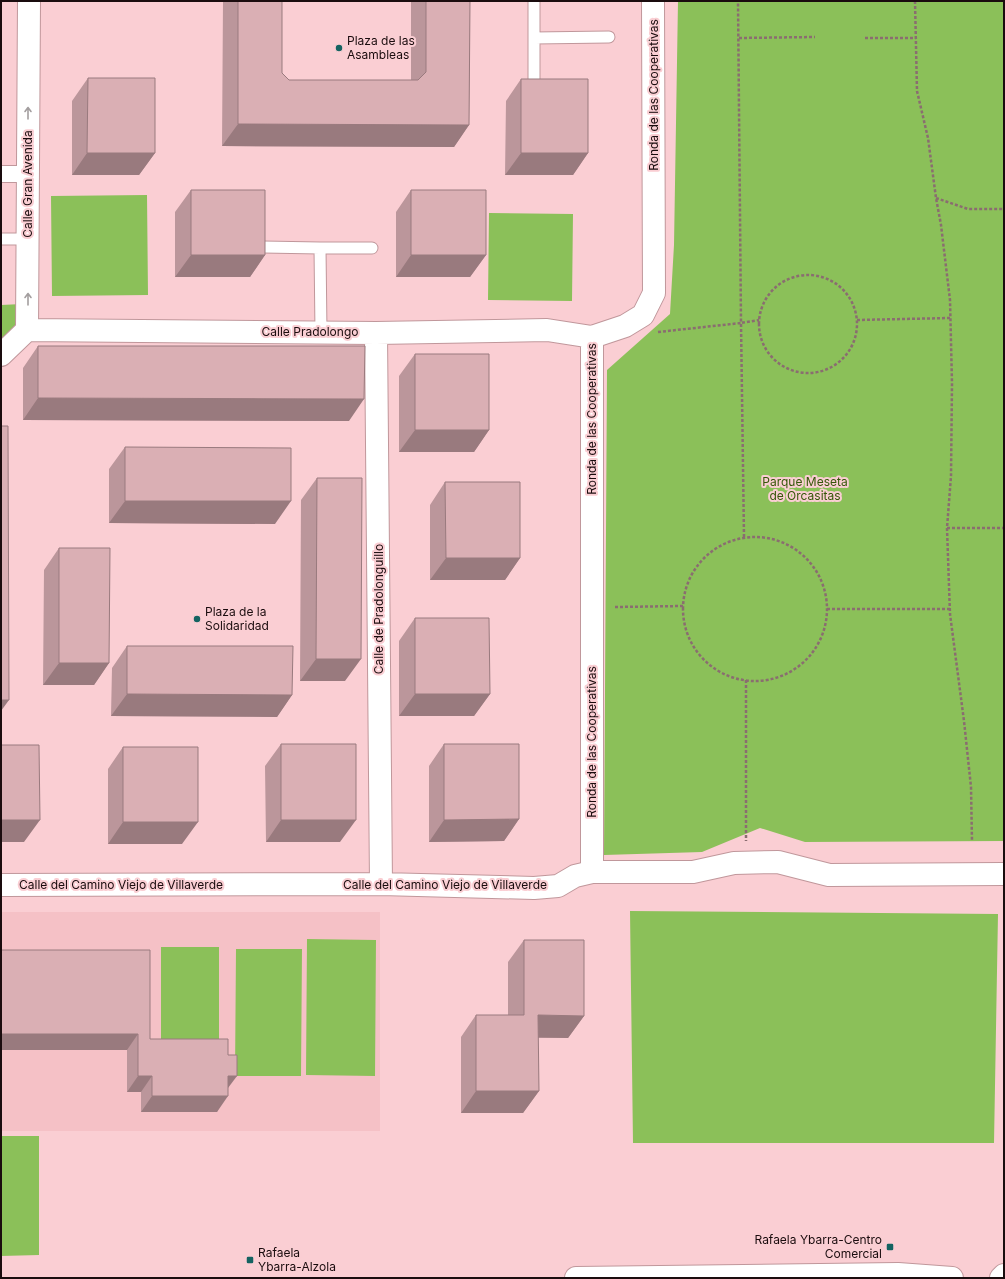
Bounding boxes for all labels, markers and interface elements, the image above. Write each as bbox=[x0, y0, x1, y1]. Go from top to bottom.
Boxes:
street label: Ronda de las Cooperativas bbox=[646, 19, 661, 171]
place label: Plaza de las Asambleas bbox=[347, 33, 415, 62]
marker: Plaza de las Asambleas bbox=[334, 43, 344, 53]
one-way arrow bbox=[24, 107, 32, 120]
street label: Calle Gran Avenida bbox=[20, 130, 35, 238]
one-way arrow bbox=[24, 293, 32, 306]
street label: Calle Pradolongo bbox=[262, 324, 358, 339]
street label: Ronda de las Cooperativas bbox=[584, 343, 599, 495]
park label: Parque Meseta de Orcasitas bbox=[762, 474, 848, 503]
street label: Calle de Pradolonguillo bbox=[371, 544, 386, 674]
place label: Plaza de la Solidaridad bbox=[205, 604, 269, 633]
marker: Plaza de la Solidaridad bbox=[192, 614, 202, 624]
street label: Ronda de las Cooperativas bbox=[584, 666, 599, 818]
street label: Calle del Camino Viejo de Villaverde bbox=[19, 877, 223, 892]
street label: Calle del Camino Viejo de Villaverde bbox=[343, 877, 547, 892]
place label: Rafaela Ybarra-Centro Comercial bbox=[754, 1232, 882, 1261]
marker: Rafaela Ybarra-Centro Comercial bbox=[885, 1242, 895, 1252]
place label: Rafaela Ybarra-Alzola bbox=[258, 1245, 336, 1274]
marker: Rafaela Ybarra-Alzola bbox=[245, 1255, 255, 1265]

